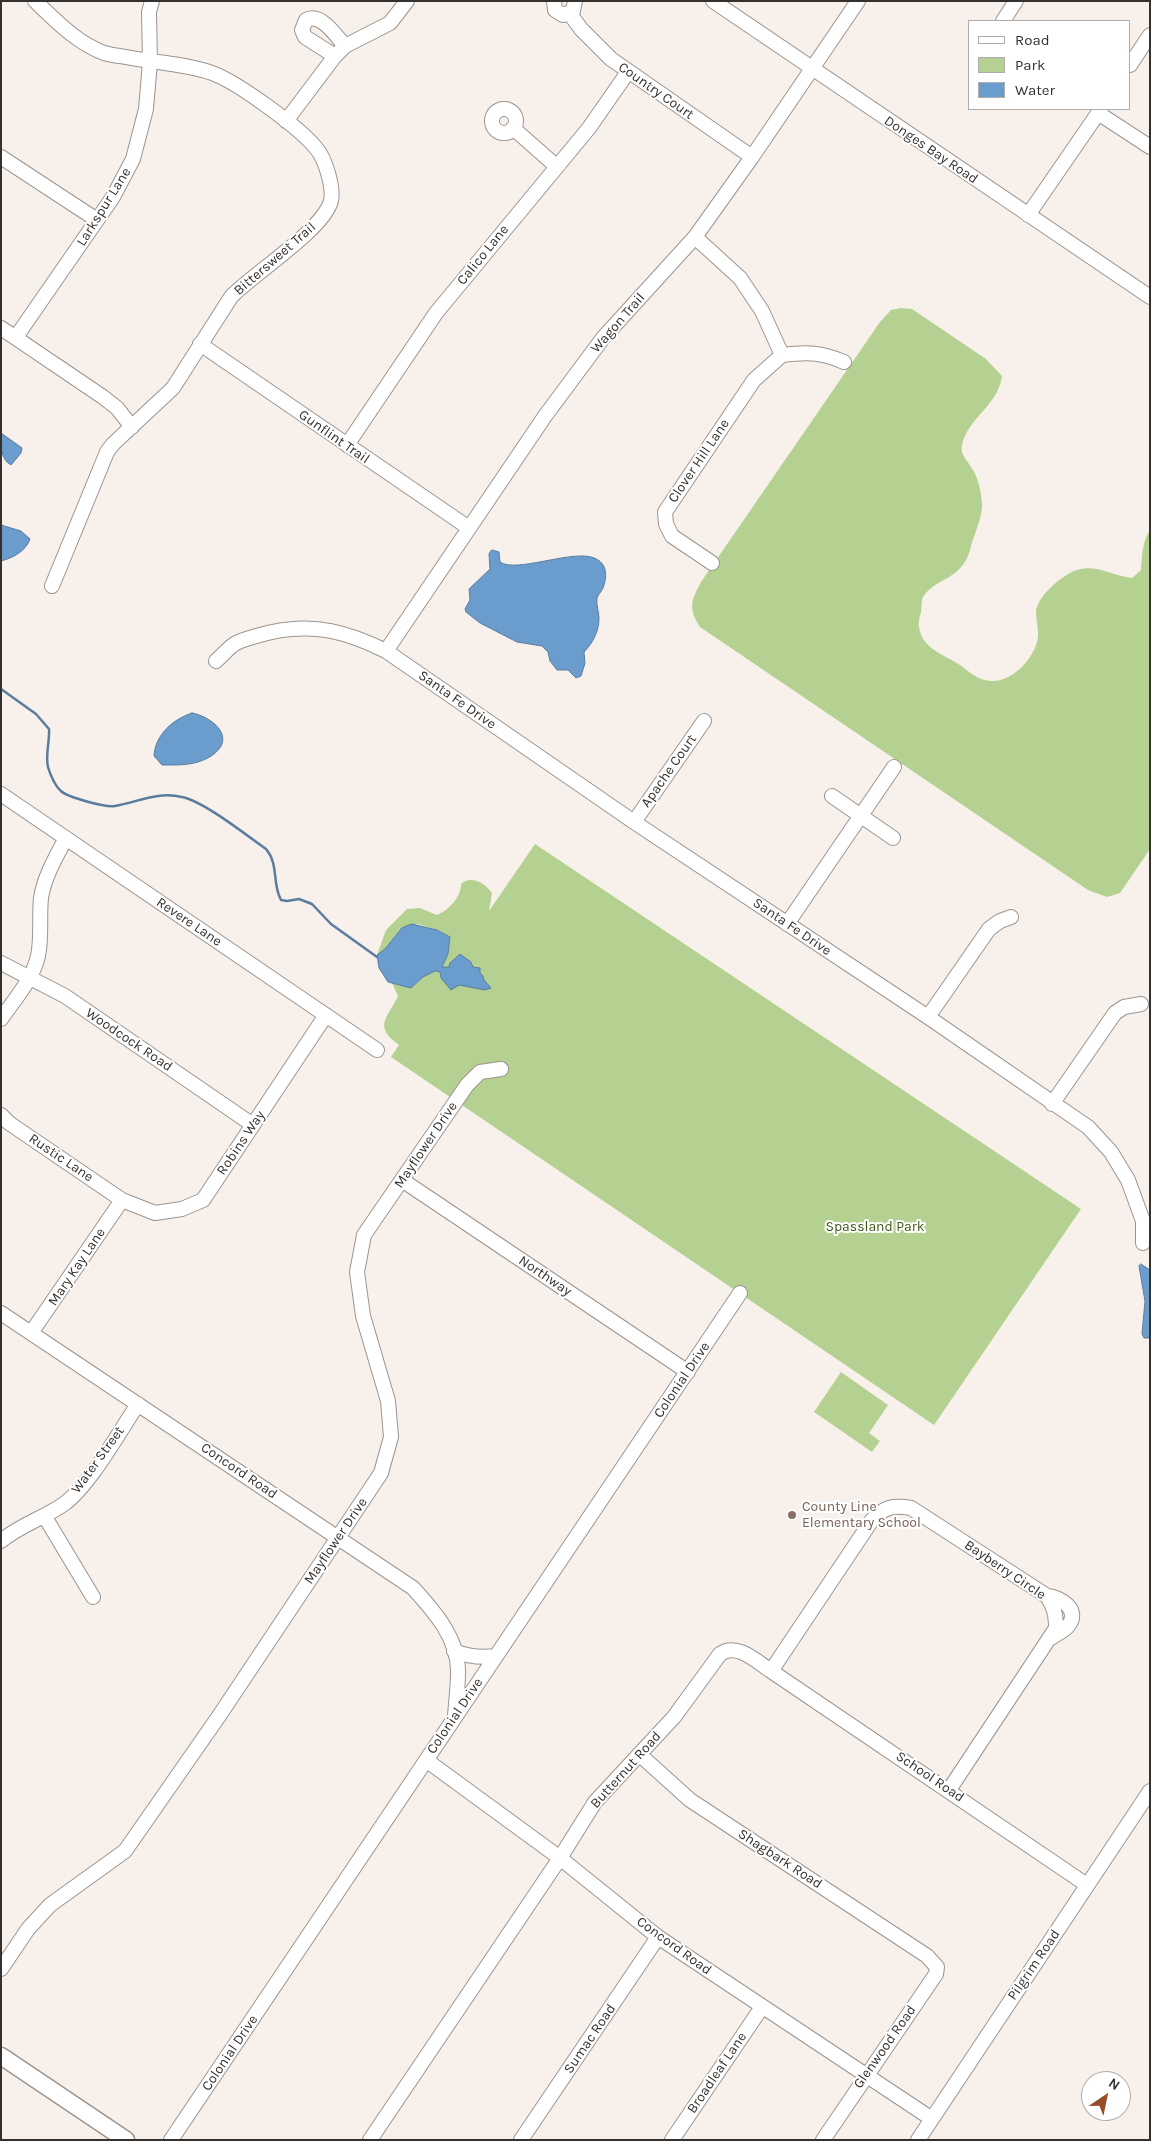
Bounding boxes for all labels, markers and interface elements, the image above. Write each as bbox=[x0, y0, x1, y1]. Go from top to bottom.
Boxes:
legend bbox=[968, 20, 1131, 110]
text: Road bbox=[1015, 31, 1050, 49]
text: Park bbox=[1015, 56, 1045, 74]
street label: Country Court bbox=[615, 59, 697, 123]
text: Water bbox=[1015, 81, 1055, 99]
street label: Donges Bay Road bbox=[881, 112, 981, 188]
street label: Larkspur Lane bbox=[73, 165, 135, 249]
street label: Bittersweet Trail bbox=[231, 219, 319, 299]
street label: Calico Lane bbox=[454, 222, 512, 288]
street label: Wagon Trail bbox=[587, 290, 649, 356]
street label: Gunflint Trail bbox=[295, 406, 373, 468]
street label: Clover Hill Lane bbox=[665, 416, 733, 506]
street label: Santa Fe Drive bbox=[415, 667, 499, 733]
street label: Apache Court bbox=[638, 731, 700, 811]
street label: Revere Lane bbox=[153, 894, 225, 950]
street label: Santa Fe Drive bbox=[750, 895, 834, 959]
street label: Woodcock Road bbox=[82, 1005, 176, 1075]
street label: Mayflower Drive bbox=[391, 1098, 461, 1192]
street label: Robins Way bbox=[213, 1108, 269, 1178]
street label: Rustic Lane bbox=[26, 1130, 96, 1186]
park label: Spassland Park bbox=[825, 1219, 925, 1235]
street label: Mary Kay Lane bbox=[45, 1225, 109, 1309]
street label: Northway bbox=[515, 1252, 575, 1300]
street label: Colonial Drive bbox=[650, 1339, 714, 1421]
street label: Water Street bbox=[68, 1423, 128, 1497]
street label: Concord Road bbox=[198, 1439, 280, 1503]
street label: Mayflower Drive bbox=[301, 1494, 371, 1588]
place label: County Line Elementary School bbox=[802, 1499, 921, 1531]
marker: County Line Elementary School bbox=[786, 1509, 798, 1521]
street label: Bayberry Circle bbox=[961, 1537, 1049, 1603]
street label: Colonial Drive bbox=[423, 1675, 487, 1757]
street label: Butternut Road bbox=[587, 1728, 665, 1812]
street label: School Road bbox=[893, 1748, 967, 1806]
street label: Shagbark Road bbox=[735, 1826, 825, 1892]
street label: Concord Road bbox=[633, 1913, 715, 1979]
street label: Pilgrim Road bbox=[1004, 1926, 1064, 2004]
street label: Sumac Road bbox=[561, 2001, 619, 2077]
street label: Glenwood Road bbox=[850, 2002, 920, 2092]
street label: Colonial Drive bbox=[198, 2012, 262, 2094]
street label: Broadleaf Lane bbox=[684, 2029, 750, 2117]
north arrow bbox=[1081, 2071, 1131, 2121]
text: N bbox=[1105, 2074, 1123, 2094]

